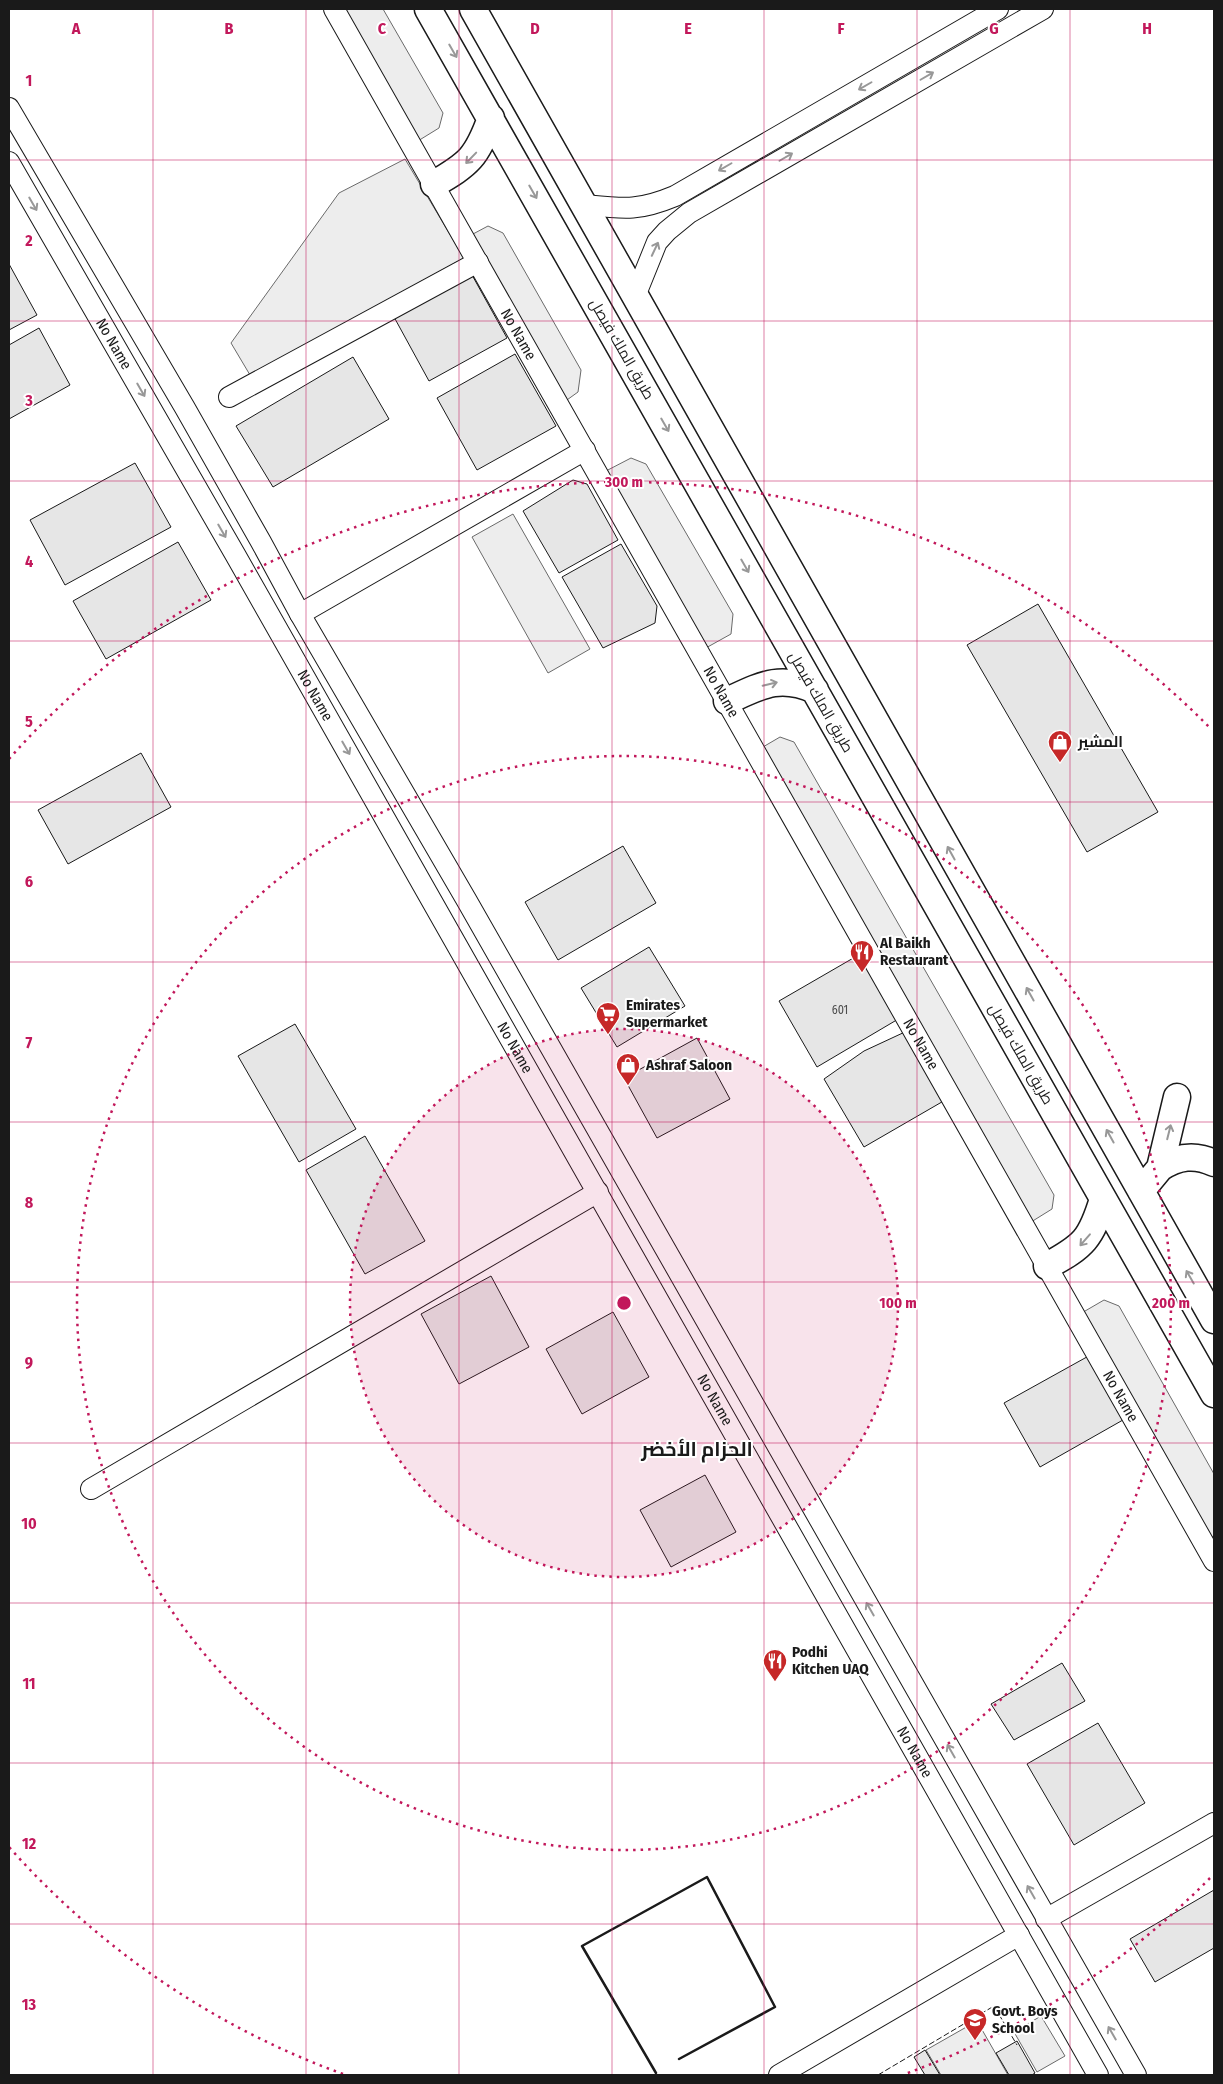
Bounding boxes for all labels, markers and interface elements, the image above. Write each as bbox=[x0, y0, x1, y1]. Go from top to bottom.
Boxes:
text: A bbox=[71, 19, 81, 38]
text: B bbox=[225, 19, 234, 38]
text: C bbox=[378, 19, 387, 38]
text: D bbox=[530, 19, 540, 38]
text: E bbox=[684, 19, 692, 38]
text: F bbox=[837, 19, 845, 38]
text: G bbox=[989, 19, 999, 38]
text: H bbox=[1142, 19, 1152, 38]
one-way arrow bbox=[448, 43, 458, 58]
one-way arrow bbox=[920, 70, 934, 80]
text: 1 bbox=[26, 71, 32, 90]
one-way arrow bbox=[859, 82, 873, 92]
one-way arrow bbox=[465, 152, 477, 165]
one-way arrow bbox=[779, 152, 793, 162]
one-way arrow bbox=[718, 163, 732, 173]
one-way arrow bbox=[528, 185, 538, 200]
one-way arrow bbox=[29, 196, 39, 211]
text: 2 bbox=[24, 231, 33, 250]
one-way arrow bbox=[650, 242, 660, 257]
street label: طريق الملك فيصل bbox=[585, 295, 658, 403]
street label: No Name bbox=[497, 306, 540, 363]
street label: No Name bbox=[92, 315, 136, 373]
one-way arrow bbox=[136, 383, 146, 397]
text: 3 bbox=[24, 391, 33, 410]
one-way arrow bbox=[660, 417, 670, 432]
text: 300 m bbox=[604, 473, 643, 491]
one-way arrow bbox=[218, 523, 227, 538]
text: 4 bbox=[25, 552, 33, 571]
one-way arrow bbox=[740, 559, 750, 574]
street label: طريق الملك فيصل bbox=[784, 648, 857, 756]
street label: No Name bbox=[700, 663, 743, 721]
street label: No Name bbox=[293, 667, 337, 724]
one-way arrow bbox=[761, 679, 777, 688]
text: 5 bbox=[25, 712, 33, 731]
shop icon: المشير bbox=[1047, 729, 1073, 763]
place label: المشير bbox=[1077, 733, 1123, 751]
one-way arrow bbox=[341, 741, 351, 755]
one-way arrow bbox=[945, 846, 955, 860]
text: 6 bbox=[25, 872, 33, 891]
place label: Al Baikh Restaurant bbox=[879, 934, 949, 969]
restaurant icon: Al Baikh Restaurant bbox=[849, 939, 875, 973]
one-way arrow bbox=[1025, 988, 1035, 1002]
place label: Emirates Supermarket bbox=[626, 996, 708, 1031]
street label: طريق الملك فيصل bbox=[984, 1000, 1057, 1108]
supermarket icon: Emirates Supermarket bbox=[595, 1001, 621, 1035]
house number: 601 bbox=[832, 1003, 848, 1017]
street label: No Name bbox=[899, 1015, 943, 1073]
street label: No Name bbox=[493, 1019, 537, 1076]
text: 7 bbox=[26, 1033, 33, 1052]
shop icon: Ashraf Saloon bbox=[615, 1052, 641, 1086]
place label: Ashraf Saloon bbox=[645, 1056, 732, 1074]
one-way arrow bbox=[1165, 1125, 1174, 1141]
one-way arrow bbox=[1105, 1129, 1115, 1144]
text: 8 bbox=[25, 1193, 34, 1212]
one-way arrow bbox=[1079, 1234, 1090, 1247]
one-way arrow bbox=[1185, 1271, 1195, 1285]
centre of rings bbox=[615, 1294, 633, 1312]
text: 100 m bbox=[879, 1294, 917, 1312]
text: 200 m bbox=[1151, 1294, 1190, 1312]
text: 9 bbox=[25, 1353, 33, 1372]
street label: No Name bbox=[1099, 1368, 1142, 1425]
street label: No Name bbox=[693, 1371, 737, 1429]
district label: الحزام الأخضر bbox=[640, 1437, 753, 1463]
text: 10 bbox=[21, 1514, 37, 1533]
one-way arrow bbox=[865, 1603, 875, 1617]
place label: Podhi Kitchen UAQ bbox=[792, 1643, 869, 1678]
restaurant icon: Podhi Kitchen UAQ bbox=[762, 1648, 788, 1682]
text: 11 bbox=[22, 1674, 36, 1693]
street label: No Name bbox=[893, 1723, 936, 1781]
one-way arrow bbox=[945, 1744, 955, 1758]
text: 12 bbox=[22, 1834, 37, 1853]
one-way arrow bbox=[1026, 1884, 1036, 1899]
text: 13 bbox=[22, 1995, 37, 2014]
place label: Govt. Boys School bbox=[992, 2002, 1058, 2037]
school or university icon: Govt. Boys School bbox=[962, 2007, 988, 2041]
one-way arrow bbox=[1106, 2026, 1116, 2041]

